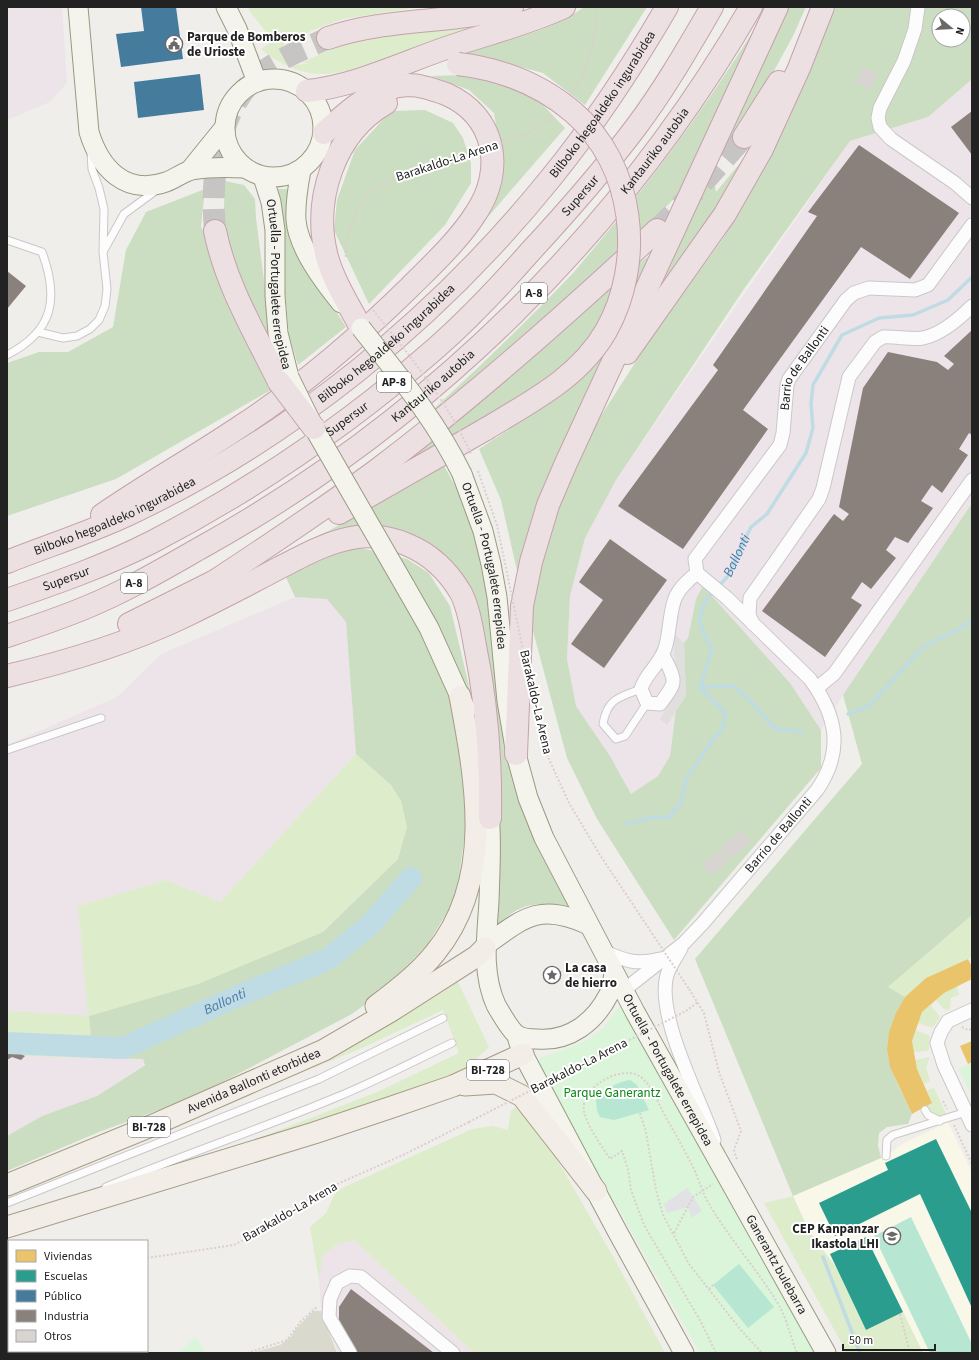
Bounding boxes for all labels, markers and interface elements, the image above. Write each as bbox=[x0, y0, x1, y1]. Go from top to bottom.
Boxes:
north arrow bbox=[931, 8, 971, 48]
text: N bbox=[952, 25, 968, 37]
street label: Bilboko hegoaldeko ingurabidea bbox=[545, 27, 660, 182]
place label: Parque de Bomberos de Urioste bbox=[187, 28, 306, 61]
public building icon: Parque de Bomberos de Urioste bbox=[164, 34, 184, 54]
street label: Kantauriko autobia bbox=[616, 104, 693, 198]
street label: Barakaldo-La Arena bbox=[394, 136, 500, 186]
street label: Supersur bbox=[557, 171, 604, 220]
street label: Ortuella - Portugalete errepidea bbox=[262, 198, 296, 371]
street label: Bilboko hegoaldeko ingurabidea bbox=[314, 280, 459, 407]
road number: A-8 bbox=[521, 283, 547, 303]
street label: Barrio de Ballonti bbox=[776, 322, 833, 411]
street label: Kantauriko autobia bbox=[388, 345, 479, 427]
road number: AP-8 bbox=[377, 372, 411, 392]
street label: Supersur bbox=[322, 397, 373, 441]
street label: Bilboko hegoaldeko ingurabidea bbox=[31, 473, 199, 560]
street label: Ortuella - Portugalete errepidea bbox=[457, 479, 511, 650]
water label: Ballonti bbox=[718, 531, 756, 580]
street label: Supersur bbox=[40, 562, 93, 596]
road number: A-8 bbox=[121, 573, 147, 593]
street label: Barakaldo-La Arena bbox=[515, 648, 557, 756]
street label: Barrio de Ballonti bbox=[741, 793, 816, 877]
place label: La casa de hierro bbox=[565, 959, 617, 992]
place icon: La casa de hierro bbox=[542, 965, 562, 985]
water label: Ballonti bbox=[200, 983, 250, 1020]
street label: Ortuella - Portugalete errepidea bbox=[618, 991, 717, 1149]
street label: Barakaldo-La Arena bbox=[527, 1034, 631, 1098]
street label: Avenida Ballonti etorbidea bbox=[184, 1044, 323, 1118]
road number: BI-728 bbox=[467, 1060, 509, 1080]
park label: Parque Ganerantz bbox=[564, 1084, 661, 1102]
road number: BI-728 bbox=[128, 1117, 170, 1137]
street label: Barakaldo-La Arena bbox=[239, 1178, 341, 1246]
street label: Ganerantz bulebarra bbox=[741, 1211, 812, 1318]
place label: CEP Kanpanzar Ikastola LHI bbox=[792, 1220, 880, 1253]
school or university icon: CEP Kanpanzar Ikastola LHI bbox=[882, 1226, 902, 1246]
legend bbox=[8, 1240, 148, 1352]
text: Viviendas bbox=[44, 1248, 92, 1265]
text: Escuelas bbox=[44, 1268, 87, 1285]
text: Público bbox=[44, 1288, 82, 1305]
text: Industria bbox=[44, 1308, 89, 1325]
scale bar bbox=[843, 1326, 935, 1352]
text: Otros bbox=[44, 1328, 72, 1345]
text: 50 m bbox=[849, 1332, 873, 1349]

